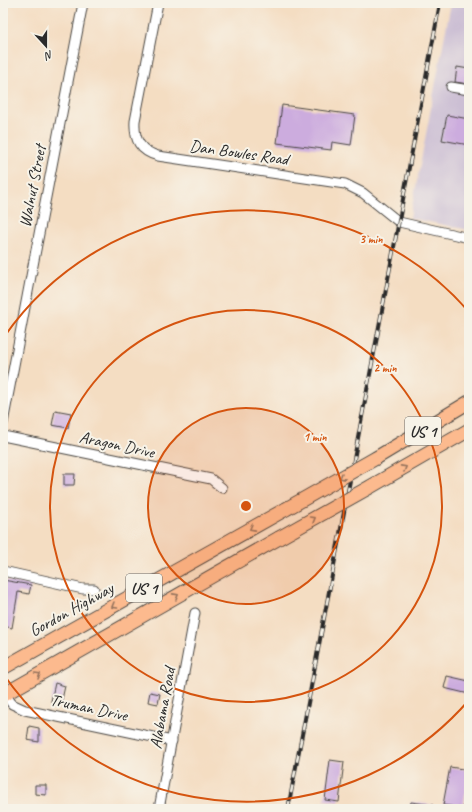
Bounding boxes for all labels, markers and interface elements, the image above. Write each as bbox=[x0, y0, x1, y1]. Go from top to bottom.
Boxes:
north arrow bbox=[26, 26, 66, 66]
text: N bbox=[42, 48, 55, 64]
street label: Dan Bowles Road bbox=[188, 135, 293, 170]
street label: Walnut Street bbox=[14, 141, 51, 229]
text: 3 min bbox=[360, 231, 383, 247]
text: 2 min bbox=[374, 360, 397, 376]
road number: US 1 bbox=[405, 417, 441, 445]
street label: Aragon Drive bbox=[78, 426, 158, 463]
text: 1 min bbox=[304, 429, 327, 445]
one-way arrow bbox=[400, 465, 407, 472]
one-way arrow bbox=[339, 473, 346, 480]
centre of rings bbox=[239, 499, 253, 513]
one-way arrow bbox=[309, 516, 316, 523]
one-way arrow bbox=[248, 524, 256, 531]
road number: US 1 bbox=[126, 574, 162, 602]
street label: Gordon Highway bbox=[25, 577, 118, 641]
one-way arrow bbox=[171, 594, 179, 601]
one-way arrow bbox=[111, 601, 118, 608]
street label: Alabama Road bbox=[145, 664, 180, 750]
one-way arrow bbox=[34, 672, 41, 679]
street label: Truman Drive bbox=[48, 689, 131, 726]

